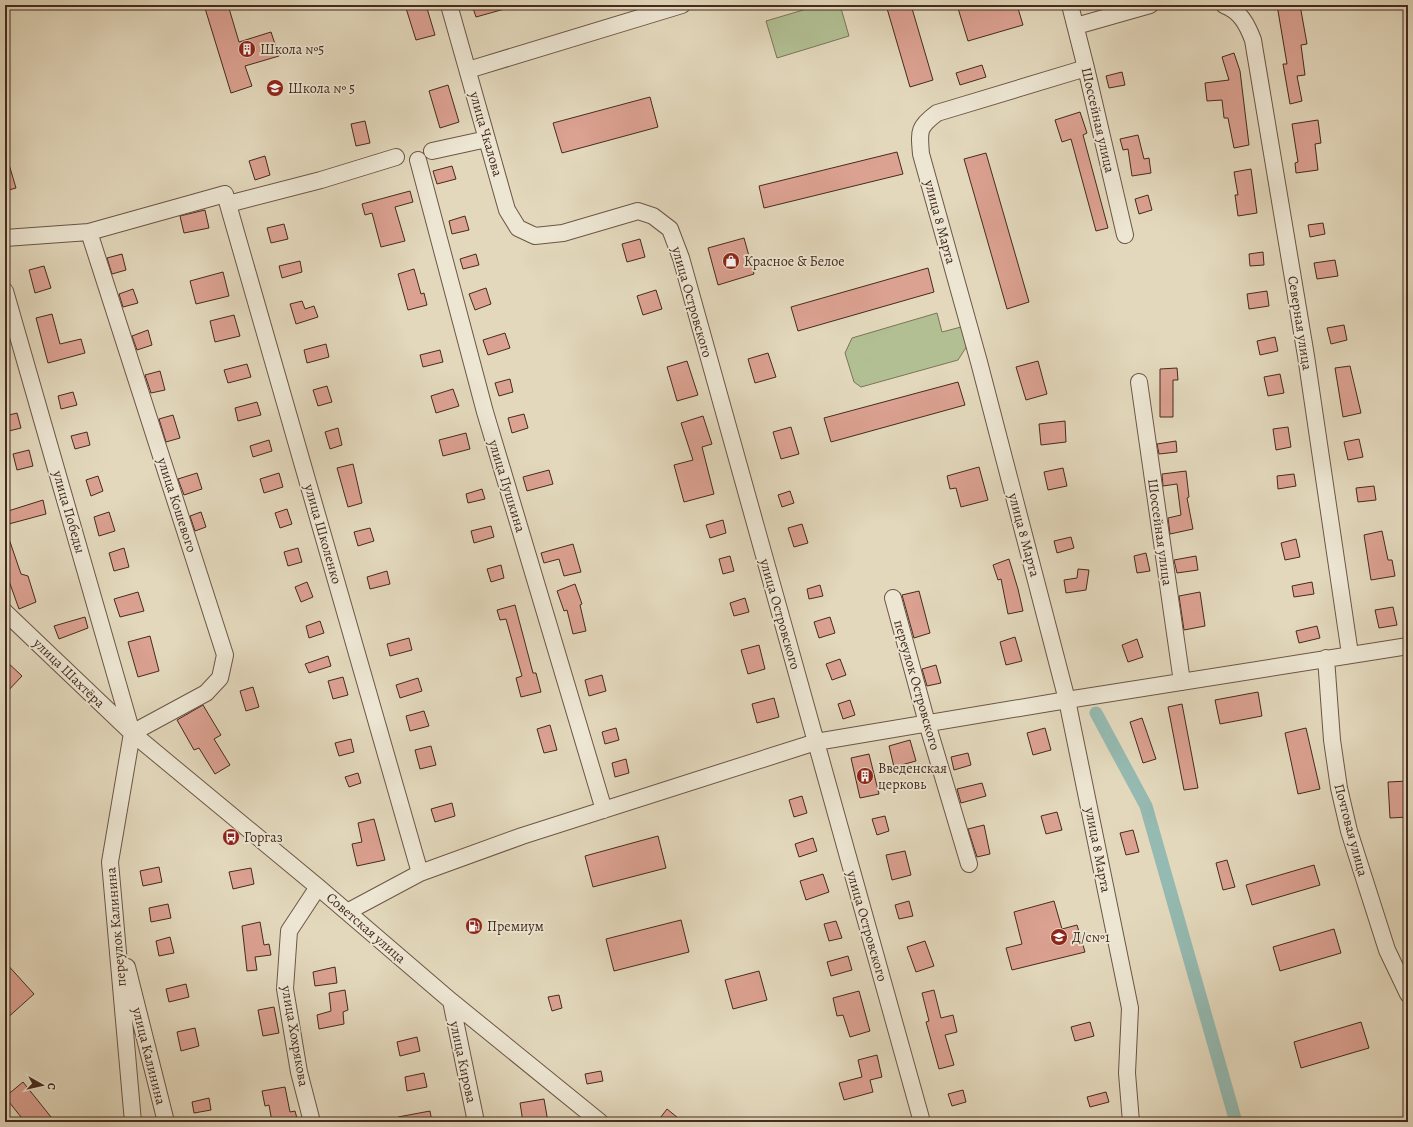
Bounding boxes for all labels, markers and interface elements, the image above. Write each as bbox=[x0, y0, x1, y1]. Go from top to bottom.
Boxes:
building icon: Школа №5 bbox=[237, 39, 257, 59]
place label: Школа №5 bbox=[260, 40, 324, 59]
street label: Шоссейная улица bbox=[1077, 65, 1120, 175]
school or university icon: Школа № 5 bbox=[265, 78, 285, 98]
place label: Школа № 5 bbox=[288, 79, 355, 98]
street label: улица Чкалова bbox=[465, 88, 507, 179]
street label: улица 8 Марта bbox=[919, 177, 960, 267]
street label: улица Островского bbox=[667, 243, 717, 360]
shop icon: Красное & Белое bbox=[721, 251, 741, 271]
place label: Красное & Белое bbox=[744, 252, 845, 271]
street label: Северная улица bbox=[1283, 275, 1317, 372]
street label: улица Пушкина bbox=[484, 436, 530, 535]
street label: улица Кошевого bbox=[152, 454, 201, 555]
street label: улица Победы bbox=[48, 467, 90, 556]
street label: Шоссейная улица bbox=[1143, 477, 1177, 587]
street label: улица Школенко bbox=[299, 481, 346, 586]
street label: улица 8 Марта bbox=[1003, 490, 1044, 580]
street label: улица Островского bbox=[755, 555, 805, 672]
street label: переулок Островского bbox=[889, 618, 945, 752]
street label: улица Шахтёра bbox=[28, 633, 109, 712]
place label: Введенская церковь bbox=[878, 759, 947, 794]
building icon: Введенская церковь bbox=[855, 766, 875, 786]
street label: Почтовая улица bbox=[1330, 782, 1373, 879]
street label: улица 8 Марта bbox=[1080, 805, 1116, 895]
bus stop icon: Горгаз bbox=[221, 827, 241, 847]
place label: Горгаз bbox=[244, 828, 283, 847]
street label: переулок Калинина bbox=[101, 866, 131, 988]
street label: улица Островского bbox=[842, 867, 892, 984]
street label: Советская улица bbox=[322, 888, 410, 968]
fuel station icon: Премиум bbox=[464, 916, 484, 936]
place label: Премиум bbox=[487, 917, 544, 936]
school or university icon: Д/с№1 bbox=[1049, 927, 1069, 947]
place label: Д/с№1 bbox=[1072, 928, 1110, 947]
street label: улица Хохрякова bbox=[277, 983, 313, 1088]
street label: улица Калинина bbox=[127, 1004, 170, 1107]
street label: улица Кирова bbox=[445, 1018, 481, 1105]
north arrow bbox=[22, 1065, 62, 1105]
text: С bbox=[43, 1082, 59, 1091]

